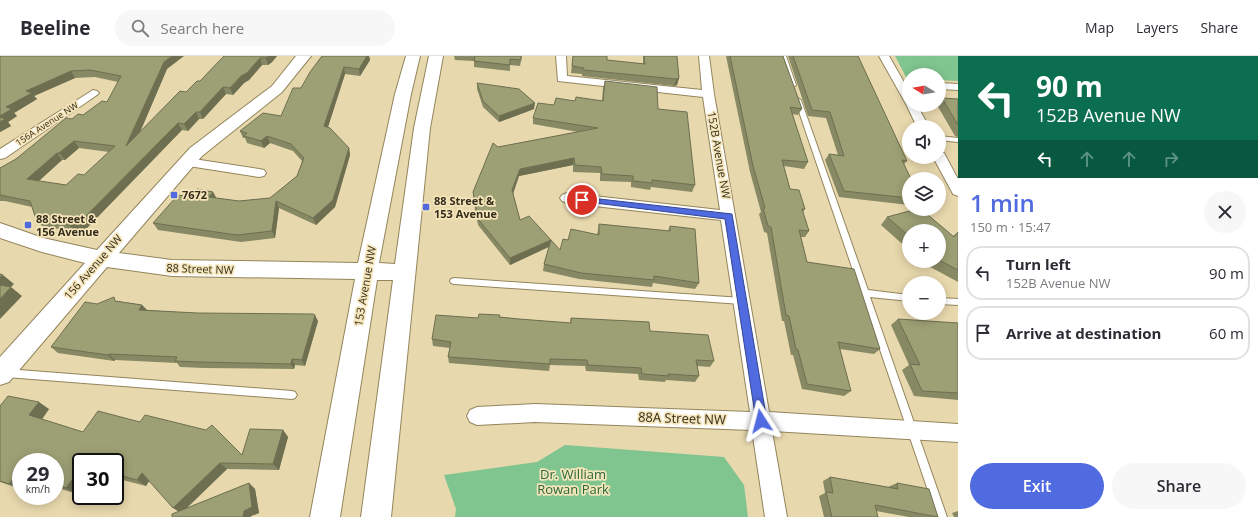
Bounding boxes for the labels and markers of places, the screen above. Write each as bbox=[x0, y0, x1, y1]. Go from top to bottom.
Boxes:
pin bbox=[565, 183, 599, 217]
place label: 7672 bbox=[182, 187, 207, 202]
marker: 7672 bbox=[169, 190, 179, 200]
place label: 88 Street & 153 Avenue bbox=[434, 193, 498, 221]
marker: 88 Street & 153 Avenue bbox=[421, 202, 431, 212]
place label: 88 Street & 156 Avenue bbox=[36, 211, 100, 239]
marker: 88 Street & 156 Avenue bbox=[23, 220, 33, 230]

